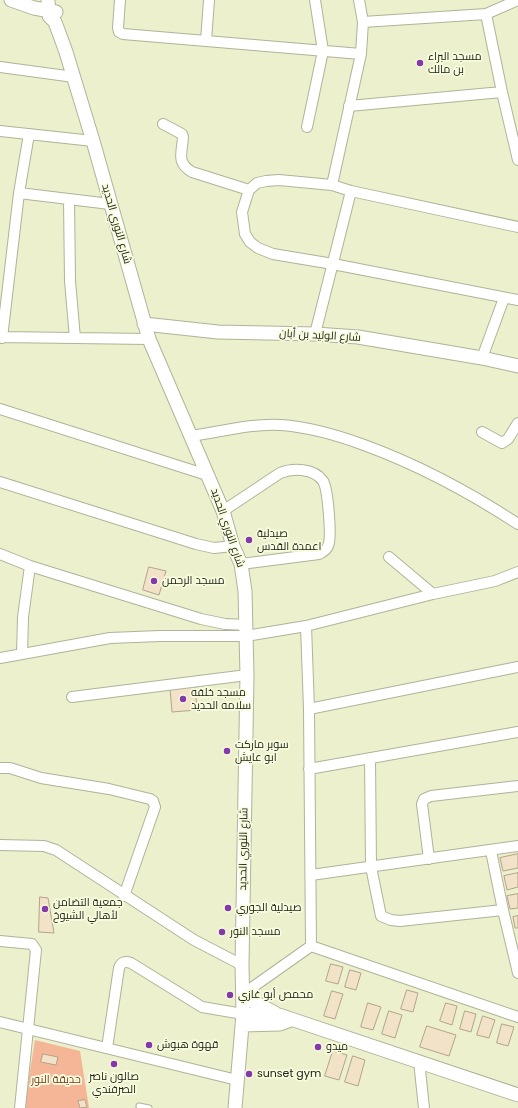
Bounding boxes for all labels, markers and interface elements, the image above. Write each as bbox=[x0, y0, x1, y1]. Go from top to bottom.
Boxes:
place label: مسجد البراء بن مالك bbox=[428, 50, 481, 76]
marker: مسجد البراء بن مالك bbox=[415, 58, 425, 68]
street label: شارع النوري الحديد bbox=[98, 182, 134, 266]
street label: شارع الوليد بن أبان bbox=[279, 327, 361, 345]
street label: شارع النوري الحديد bbox=[207, 487, 247, 569]
place label: صيدلية اعمدة القدس bbox=[257, 527, 321, 553]
marker: صيدلية اعمدة القدس bbox=[244, 535, 254, 545]
place label: مسجد الرحمن bbox=[162, 574, 224, 588]
marker: مسجد الرحمن bbox=[149, 576, 159, 586]
place label: مسجد خلفه سلامه الحديد bbox=[191, 686, 251, 712]
marker: مسجد خلفه سلامه الحديد bbox=[178, 694, 188, 704]
place label: سوبر ماركت ابو عايش bbox=[235, 738, 289, 764]
marker: سوبر ماركت ابو عايش bbox=[222, 746, 232, 756]
street label: شارع النوري الحديد bbox=[237, 807, 251, 891]
place label: جمعية التضامن لأهالي الشيوخ bbox=[53, 896, 123, 922]
place label: صيدلية الجوري bbox=[236, 901, 301, 915]
marker: صيدلية الجوري bbox=[223, 903, 233, 913]
marker: جمعية التضامن لأهالي الشيوخ bbox=[40, 904, 50, 914]
place label: مسجد النور bbox=[230, 925, 280, 939]
marker: مسجد النور bbox=[217, 927, 227, 937]
place label: محمص أبو غازي bbox=[238, 988, 313, 1002]
marker: محمص أبو غازي bbox=[225, 990, 235, 1000]
place label: قهوة هبوش bbox=[157, 1038, 218, 1052]
marker: قهوة هبوش bbox=[144, 1040, 154, 1050]
place label: ميدو bbox=[326, 1040, 348, 1054]
marker: ميدو bbox=[313, 1042, 323, 1052]
marker: صالون ناصر الصرفندي bbox=[109, 1059, 119, 1069]
place label: sunset gym bbox=[257, 1067, 321, 1081]
marker: sunset gym bbox=[244, 1069, 254, 1079]
place label: صالون ناصر الصرفندي bbox=[89, 1070, 139, 1096]
park label: حديقة النور bbox=[31, 1073, 81, 1087]

